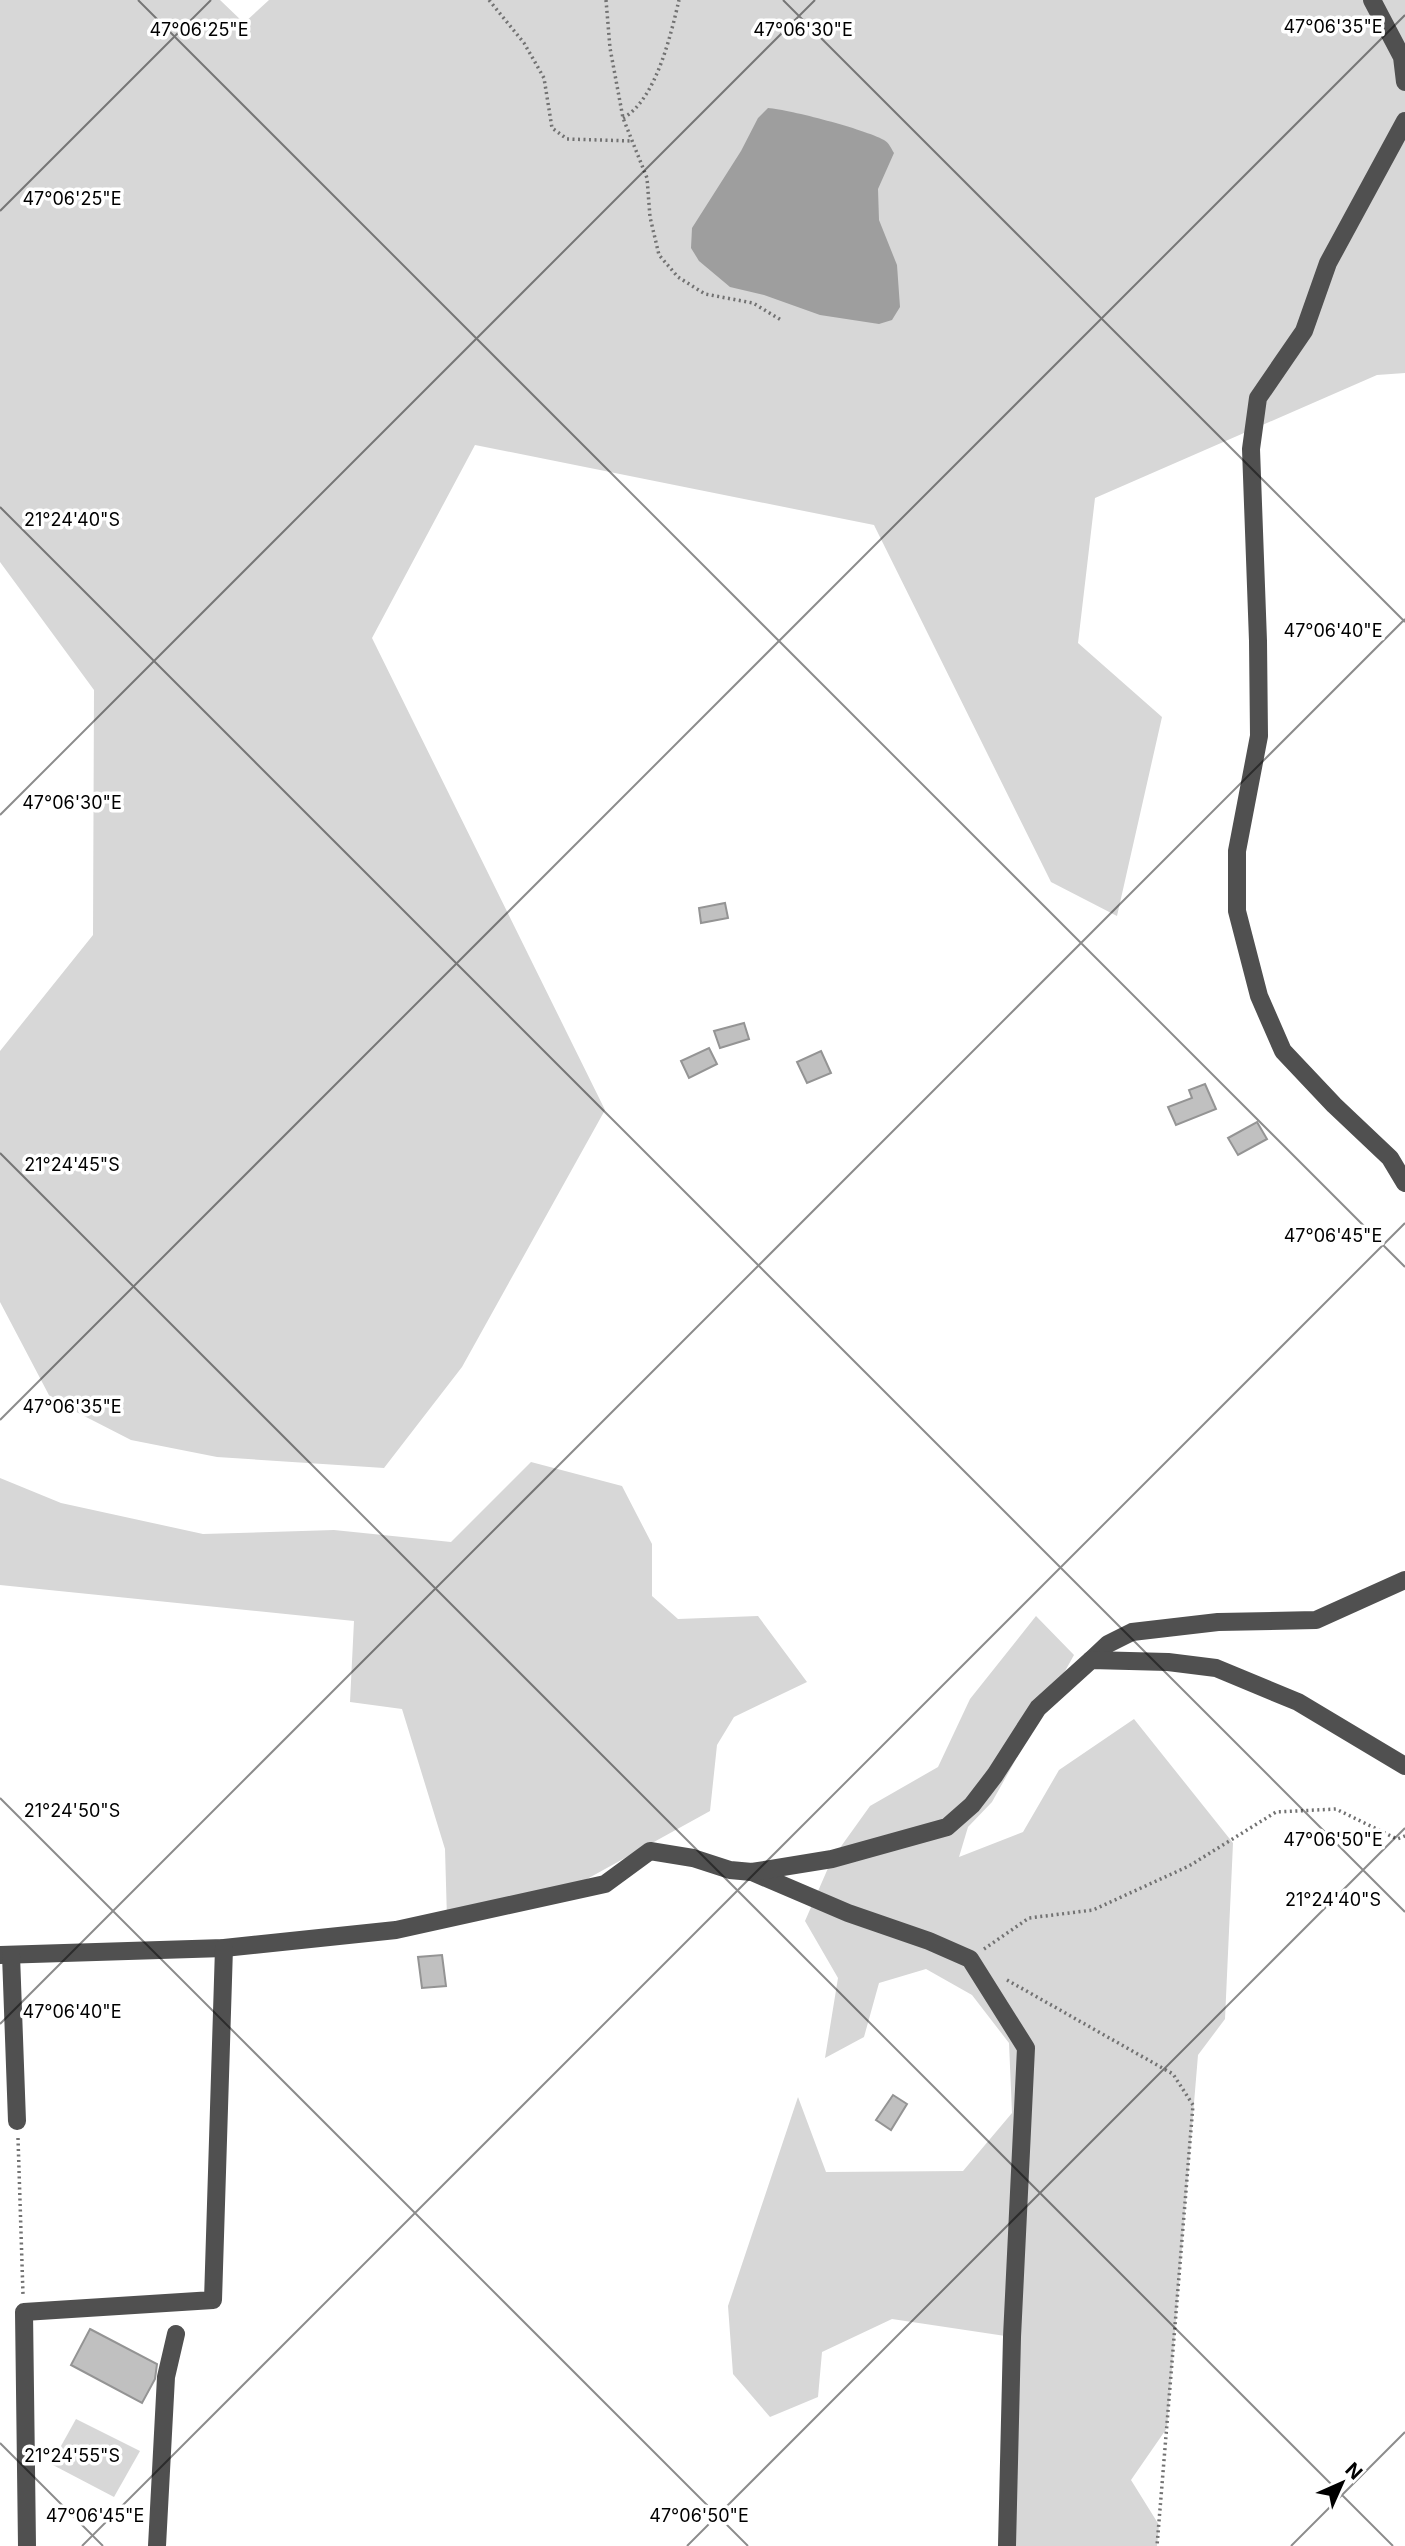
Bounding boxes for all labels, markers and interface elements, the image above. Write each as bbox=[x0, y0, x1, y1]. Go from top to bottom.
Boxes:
text: 47°06'35"E bbox=[1283, 16, 1383, 37]
text: 47°06'25"E bbox=[149, 19, 249, 40]
text: 47°06'30"E bbox=[753, 19, 853, 40]
text: 47°06'25"E bbox=[22, 188, 122, 209]
text: 21°24'40"S bbox=[24, 509, 120, 530]
text: 47°06'40"E bbox=[1284, 620, 1383, 641]
text: 47°06'30"E bbox=[22, 792, 122, 813]
text: 21°24'45"S bbox=[24, 1154, 120, 1175]
text: 47°06'45"E bbox=[1284, 1225, 1382, 1246]
text: 47°06'35"E bbox=[22, 1396, 122, 1417]
text: 21°24'50"S bbox=[24, 1800, 120, 1821]
text: 47°06'50"E bbox=[1283, 1829, 1383, 1850]
text: 21°24'40"S bbox=[1285, 1889, 1381, 1910]
text: 47°06'40"E bbox=[23, 2001, 122, 2022]
text: 21°24'55"S bbox=[24, 2445, 120, 2466]
north arrow bbox=[1307, 2448, 1377, 2518]
text: N bbox=[1340, 2458, 1367, 2485]
text: 47°06'45"E bbox=[46, 2505, 144, 2526]
text: 47°06'50"E bbox=[649, 2505, 749, 2526]

